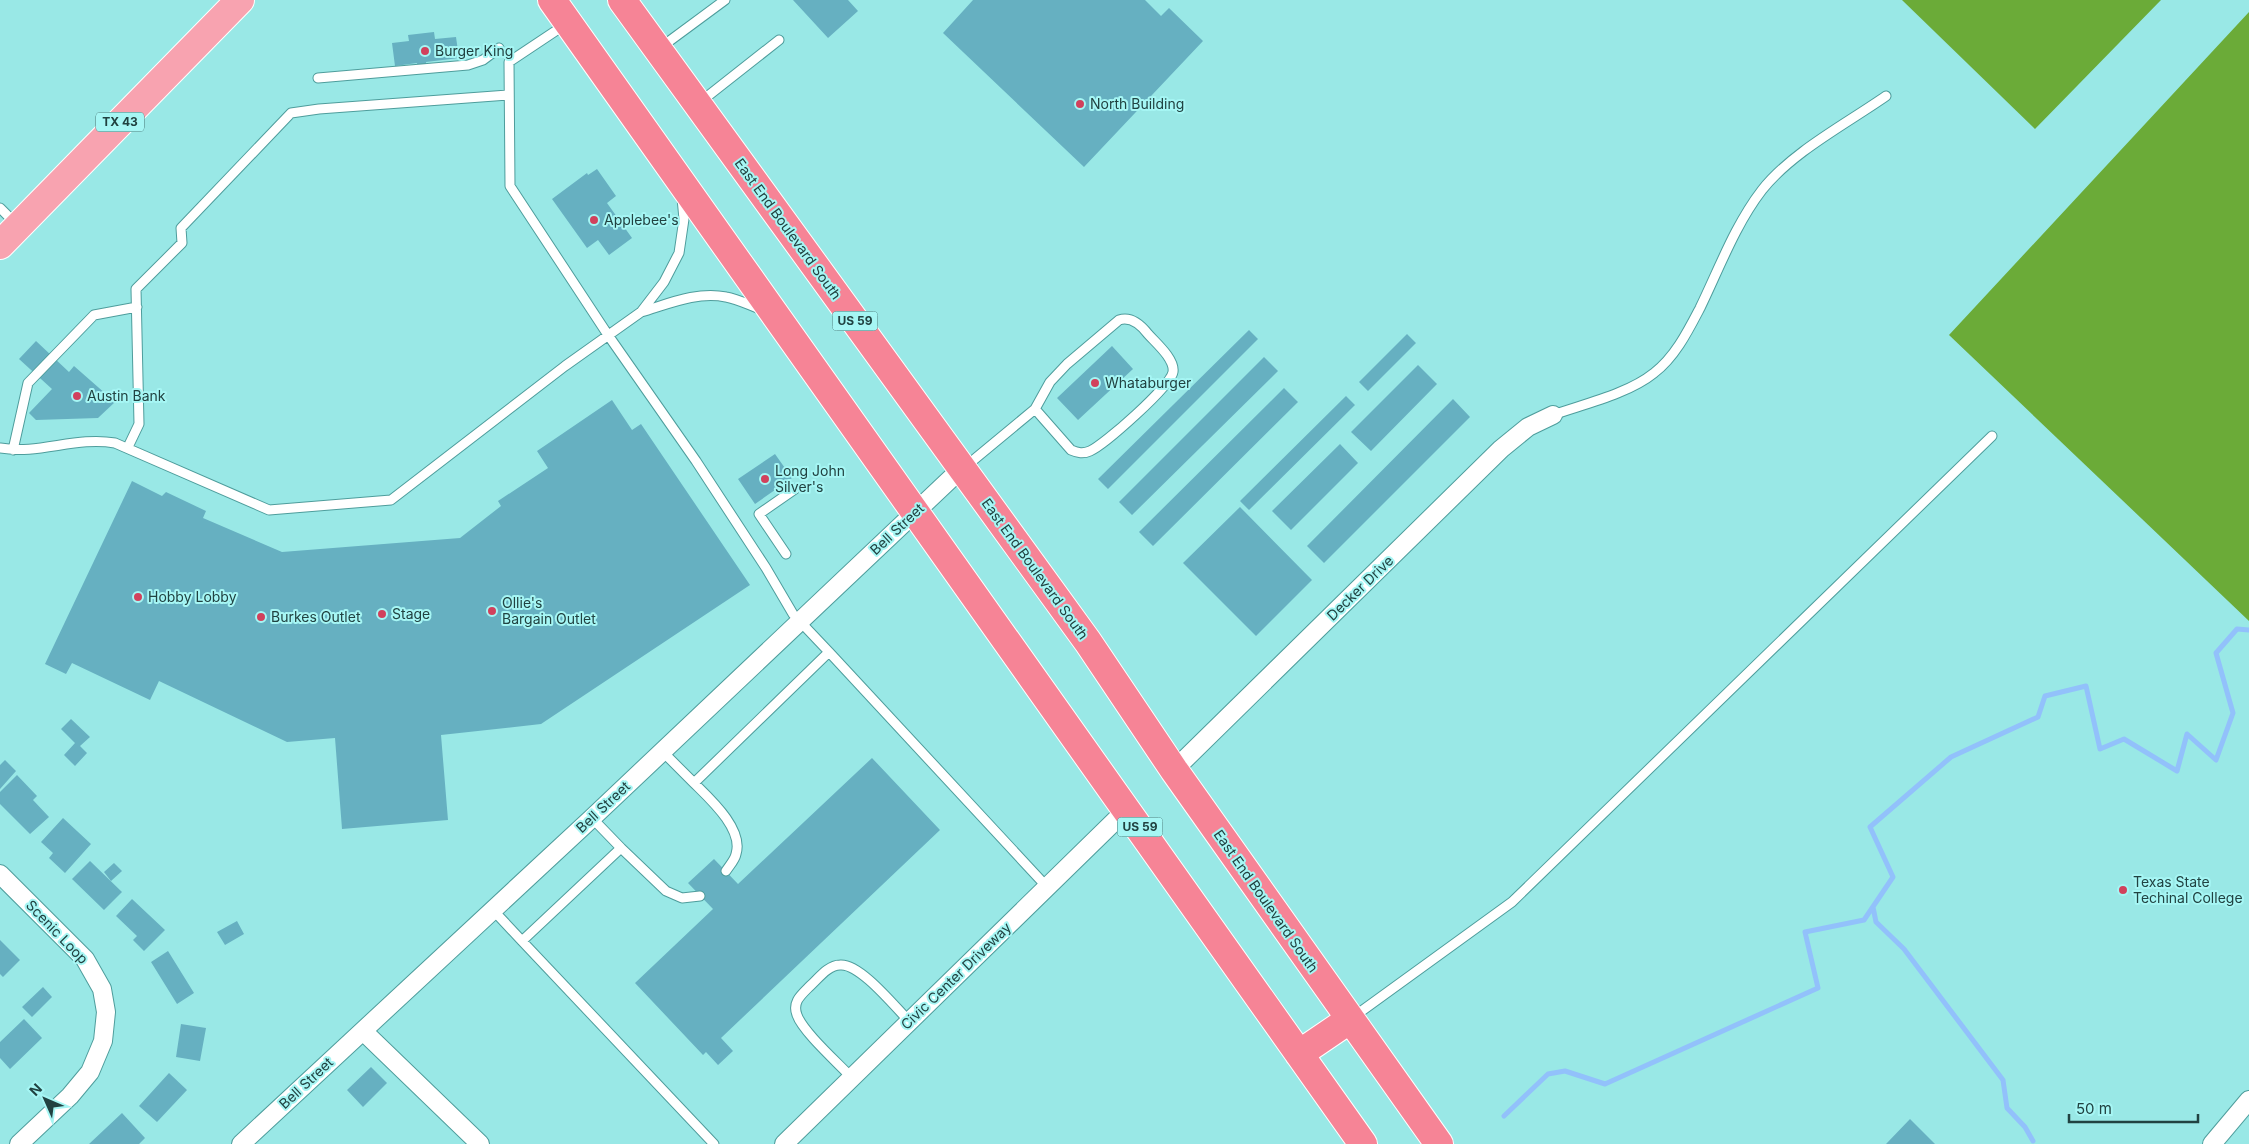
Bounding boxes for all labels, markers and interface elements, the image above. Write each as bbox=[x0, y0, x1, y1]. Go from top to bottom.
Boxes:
place label: Burger King bbox=[435, 42, 513, 59]
marker: Burger King bbox=[419, 45, 431, 57]
place label: North Building bbox=[1090, 95, 1184, 112]
marker: North Building bbox=[1074, 98, 1086, 110]
road number: TX 43 bbox=[96, 112, 144, 132]
street label: East End Boulevard South bbox=[732, 155, 845, 303]
place label: Applebee's bbox=[604, 211, 679, 228]
marker: Applebee's bbox=[588, 214, 600, 226]
road number: US 59 bbox=[832, 312, 878, 331]
place label: Whataburger bbox=[1105, 374, 1191, 391]
marker: Whataburger bbox=[1089, 377, 1101, 389]
place label: Austin Bank bbox=[87, 387, 166, 404]
marker: Austin Bank bbox=[71, 390, 83, 402]
place label: Long John Silver's bbox=[775, 462, 845, 495]
marker: Long John Silver's bbox=[759, 473, 771, 485]
street label: East End Boulevard South bbox=[979, 495, 1092, 643]
street label: Bell Street bbox=[866, 499, 927, 558]
street label: Decker Drive bbox=[1323, 552, 1396, 624]
place label: Hobby Lobby bbox=[148, 588, 237, 605]
marker: Hobby Lobby bbox=[132, 591, 144, 603]
place label: Ollie's Bargain Outlet bbox=[502, 594, 596, 627]
place label: Stage bbox=[392, 605, 430, 622]
marker: Ollie's Bargain Outlet bbox=[486, 605, 498, 617]
place label: Burkes Outlet bbox=[271, 608, 361, 625]
marker: Stage bbox=[376, 608, 388, 620]
marker: Burkes Outlet bbox=[255, 611, 267, 623]
street label: Bell Street bbox=[572, 777, 633, 836]
road number: US 59 bbox=[1118, 818, 1162, 836]
street label: East End Boulevard South bbox=[1211, 826, 1322, 975]
place label: Texas State Techinal College bbox=[2133, 873, 2243, 906]
marker: Texas State Techinal College bbox=[2117, 884, 2129, 896]
street label: Scenic Loop bbox=[23, 896, 92, 967]
street label: Civic Center Driveway bbox=[897, 918, 1014, 1033]
street label: Bell Street bbox=[275, 1053, 336, 1112]
north arrow bbox=[20, 1074, 70, 1124]
text: N bbox=[26, 1080, 45, 1099]
scale bar bbox=[2069, 1092, 2198, 1124]
text: 50 m bbox=[2076, 1099, 2112, 1118]

